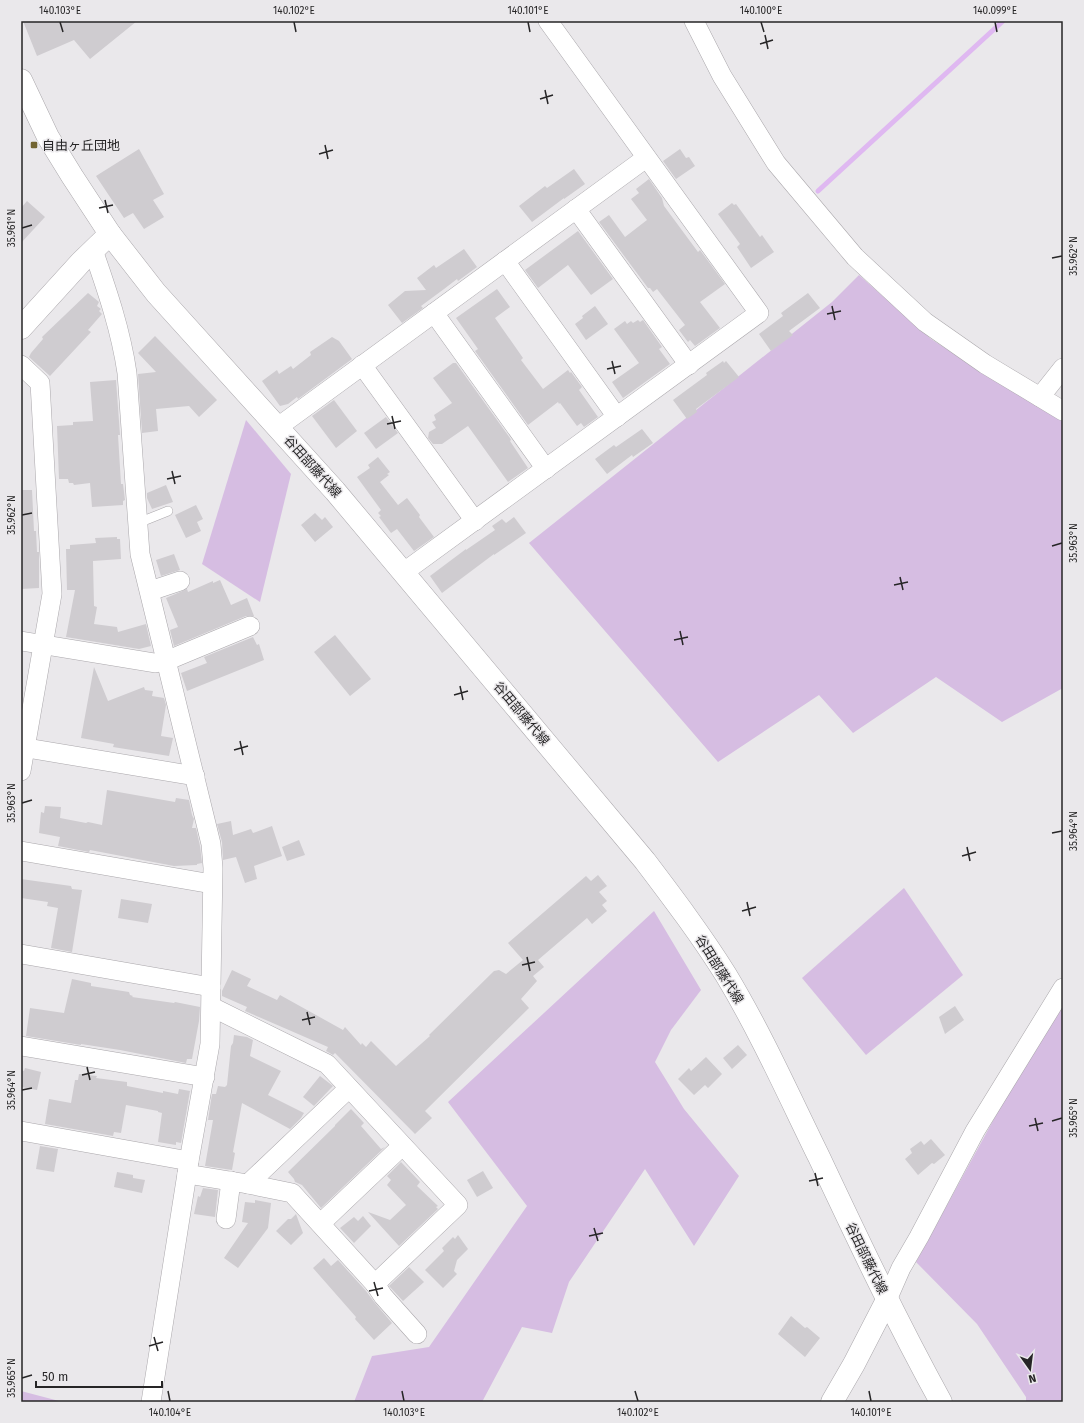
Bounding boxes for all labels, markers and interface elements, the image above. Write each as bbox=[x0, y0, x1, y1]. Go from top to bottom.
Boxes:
text: 140.103°E bbox=[39, 5, 81, 17]
text: 140.102°E bbox=[273, 5, 315, 17]
text: 140.101°E bbox=[507, 5, 549, 17]
text: 140.100°E bbox=[740, 5, 782, 17]
text: 140.099°E bbox=[973, 5, 1017, 17]
place label: 自由ヶ丘団地 bbox=[42, 138, 120, 153]
marker: 自由ヶ丘団地 bbox=[29, 140, 39, 150]
text: 35.961°N bbox=[6, 209, 18, 247]
text: 35.962°N bbox=[1068, 236, 1080, 276]
street label: 谷田部藤代線 bbox=[281, 432, 344, 500]
text: 35.962°N bbox=[6, 495, 18, 535]
text: 35.963°N bbox=[1068, 523, 1080, 563]
street label: 谷田部藤代線 bbox=[491, 679, 552, 748]
text: 35.963°N bbox=[6, 783, 18, 823]
text: 35.964°N bbox=[1068, 811, 1080, 851]
street label: 谷田部藤代線 bbox=[693, 932, 747, 1006]
text: 35.964°N bbox=[6, 1070, 18, 1110]
text: 35.965°N bbox=[1068, 1098, 1080, 1138]
street label: 谷田部藤代線 bbox=[843, 1220, 890, 1297]
north arrow bbox=[1010, 1349, 1050, 1389]
text: 35.965°N bbox=[6, 1358, 18, 1398]
scale bar bbox=[36, 1363, 162, 1389]
text: 50 m bbox=[42, 1370, 68, 1384]
text: N bbox=[1027, 1371, 1037, 1385]
text: 140.104°E bbox=[149, 1407, 191, 1419]
text: 140.103°E bbox=[383, 1407, 425, 1419]
text: 140.102°E bbox=[617, 1407, 659, 1419]
text: 140.101°E bbox=[850, 1407, 892, 1419]

